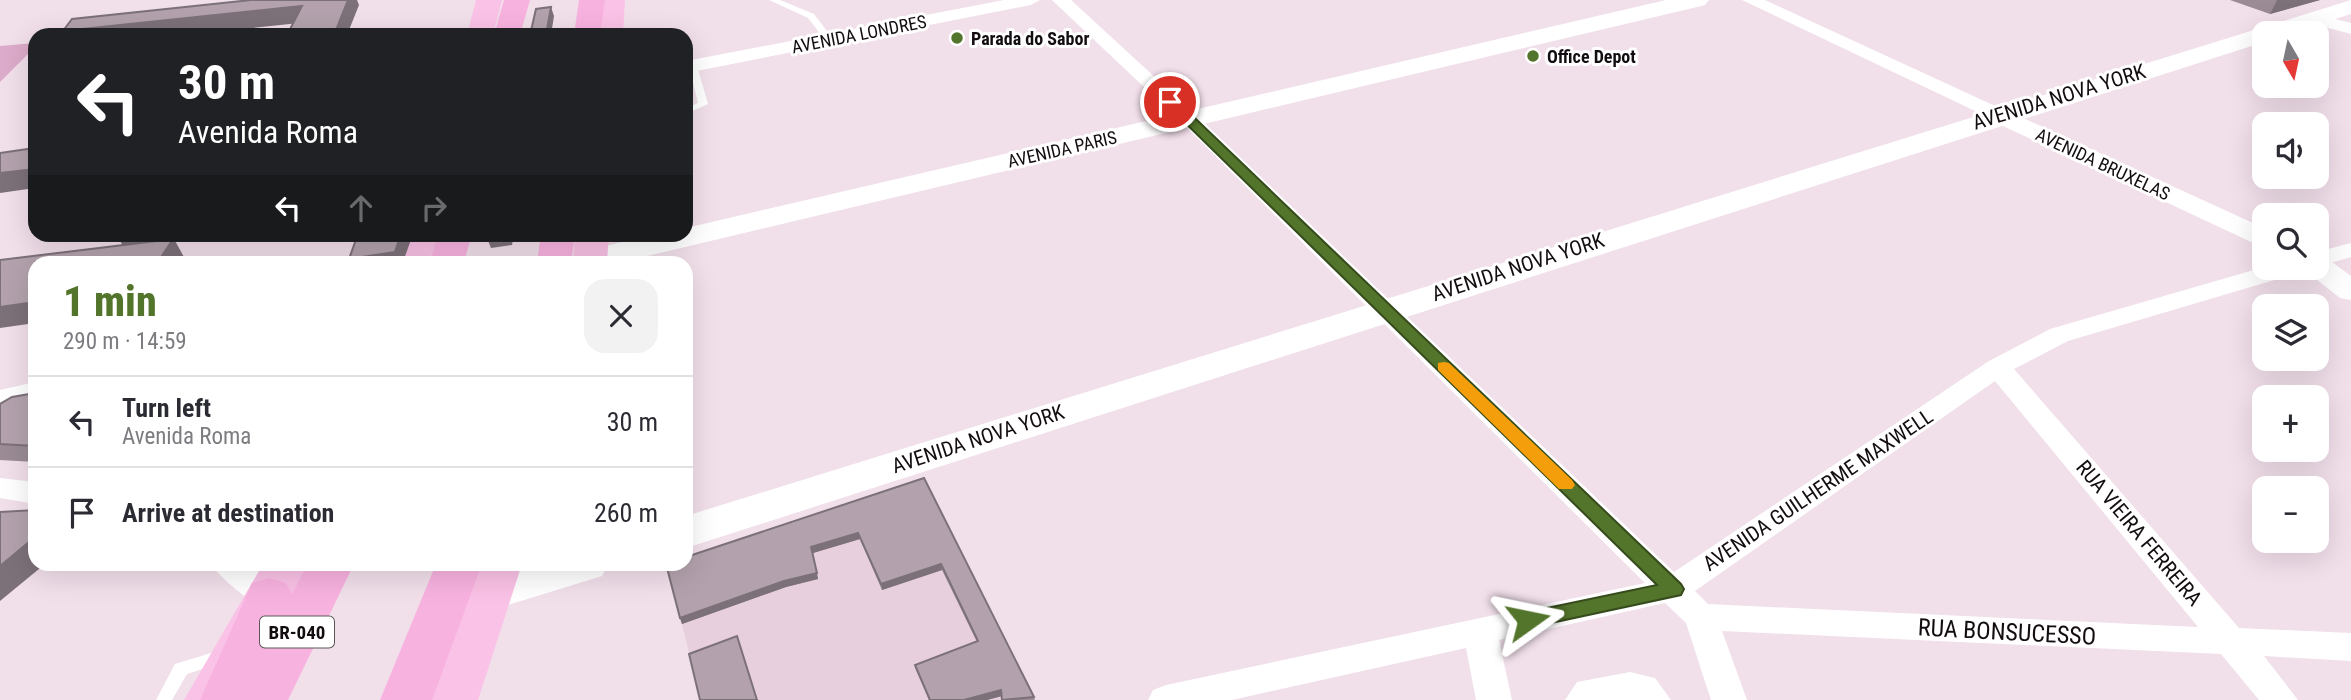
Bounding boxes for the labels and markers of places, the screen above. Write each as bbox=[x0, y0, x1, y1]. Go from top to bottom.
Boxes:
place label: Parada do Sabor bbox=[971, 28, 1089, 49]
marker: Parada do Sabor bbox=[949, 30, 965, 46]
place label: Office Depot bbox=[1547, 46, 1636, 67]
marker: Office Depot bbox=[1525, 48, 1541, 64]
pin bbox=[1140, 72, 1200, 132]

